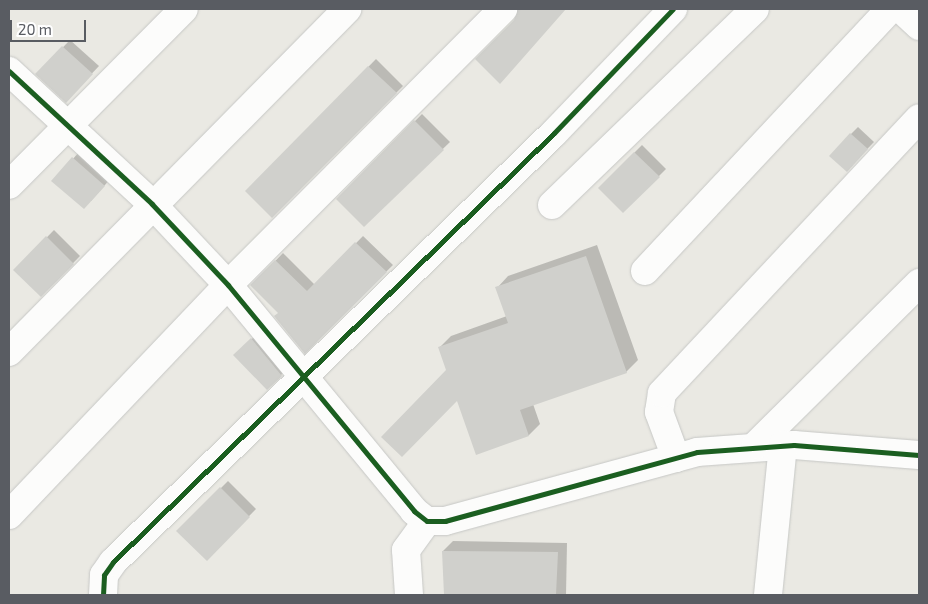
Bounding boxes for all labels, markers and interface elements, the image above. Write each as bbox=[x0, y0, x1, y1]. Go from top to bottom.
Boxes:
scale bar bbox=[12, 10, 89, 42]
text: 20 m bbox=[18, 20, 52, 38]

